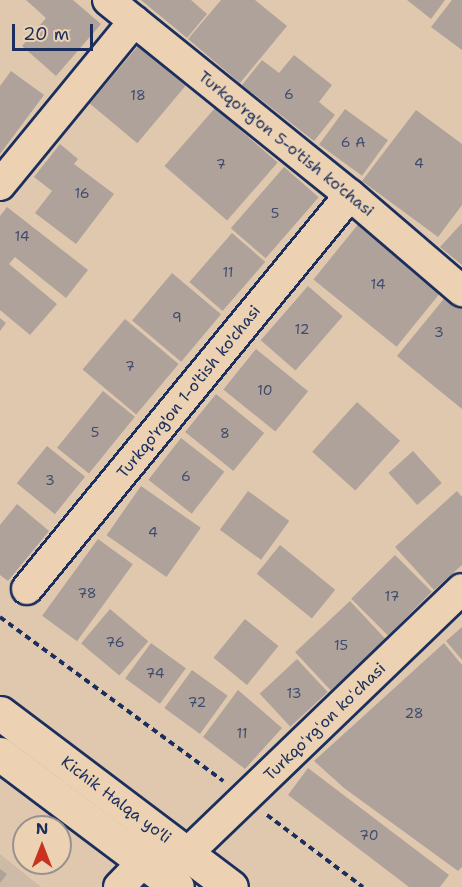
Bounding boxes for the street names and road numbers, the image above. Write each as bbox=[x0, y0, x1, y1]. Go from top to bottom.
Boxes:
street label: Turkqo'rg'on 5-o'tish ko'chasi bbox=[194, 67, 378, 221]
street label: Turkqo'rg'on 1-o'tish ko'chasi bbox=[113, 302, 265, 482]
street label: Turkqoʻrgʻon koʻchasi bbox=[260, 659, 390, 785]
street label: Kichik Halqa yo'li bbox=[57, 752, 175, 848]

